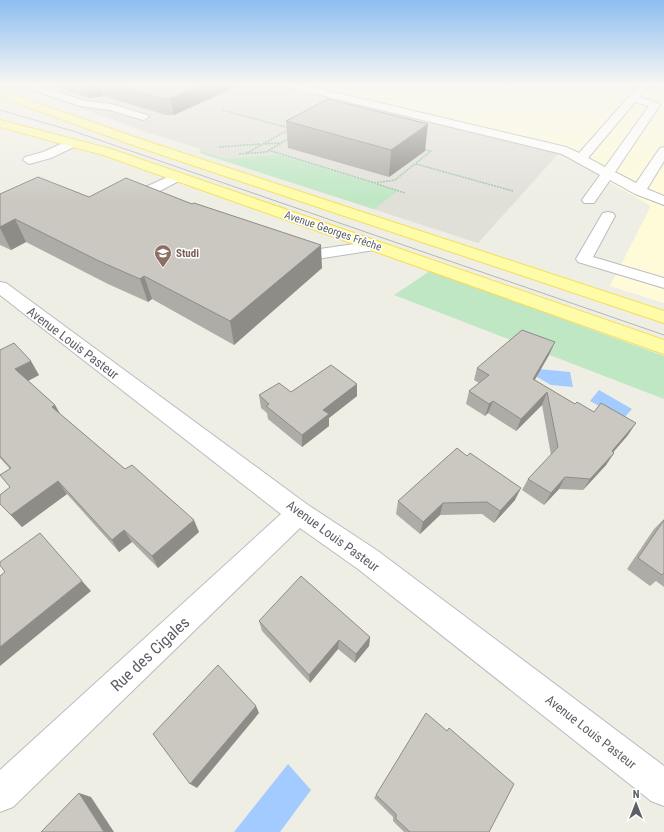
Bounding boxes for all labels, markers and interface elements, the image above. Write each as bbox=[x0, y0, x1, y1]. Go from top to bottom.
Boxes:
street label: Avenue Georges Frêche bbox=[283, 208, 383, 254]
school or university icon: Studi bbox=[153, 243, 173, 268]
place label: Studi bbox=[176, 247, 199, 260]
street label: Avenue Louis Pasteur bbox=[24, 304, 122, 382]
street label: Avenue Louis Pasteur bbox=[284, 497, 382, 575]
street label: Rue des Cigales bbox=[107, 613, 193, 695]
street label: Avenue Louis Pasteur bbox=[543, 692, 639, 772]
north arrow bbox=[616, 784, 656, 824]
text: N bbox=[633, 788, 640, 801]

